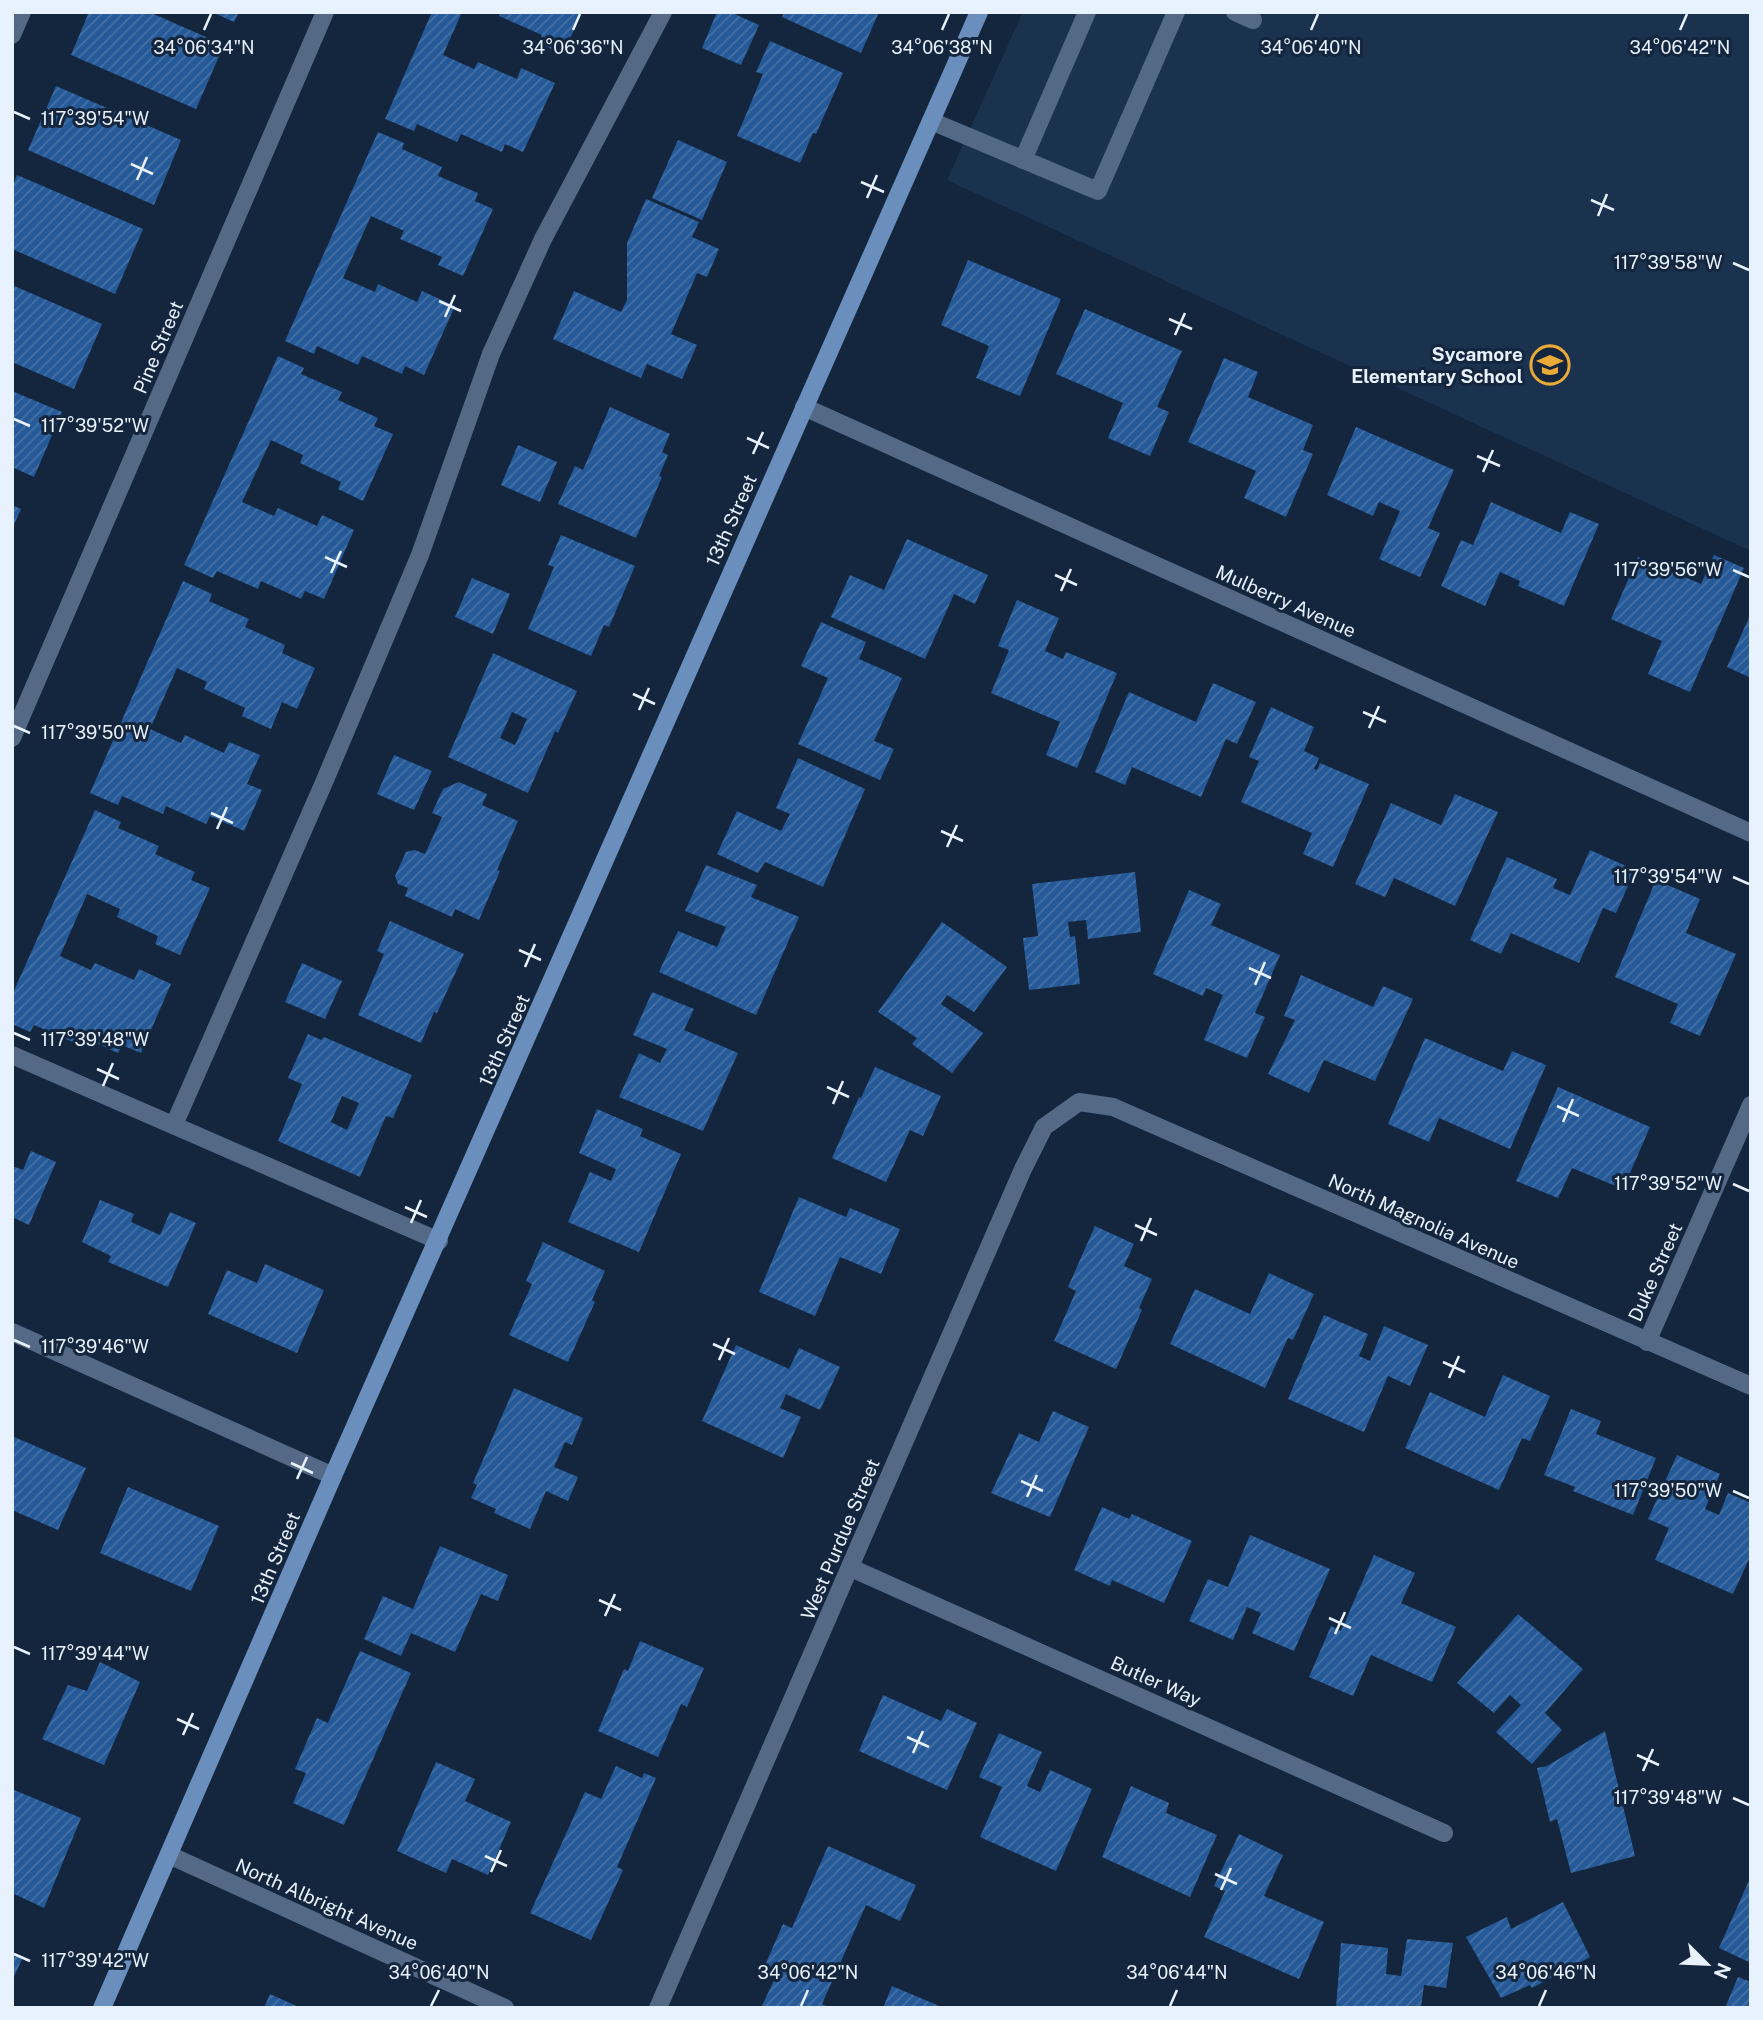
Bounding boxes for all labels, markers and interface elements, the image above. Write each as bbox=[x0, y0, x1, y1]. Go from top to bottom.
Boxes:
text: 34°06'34"N bbox=[153, 37, 255, 58]
text: 34°06'36"N bbox=[522, 37, 624, 58]
text: 34°06'38"N bbox=[891, 37, 993, 58]
text: 34°06'40"N bbox=[1260, 37, 1362, 58]
text: 34°06'42"N bbox=[1630, 37, 1730, 58]
text: 117°39'54"W bbox=[41, 108, 149, 129]
text: 117°39'58"W bbox=[1614, 252, 1722, 273]
street label: Pine Street bbox=[129, 297, 187, 397]
place label: Sycamore Elementary School bbox=[1351, 343, 1523, 387]
school or university icon: Sycamore Elementary School bbox=[1529, 344, 1571, 386]
text: 117°39'52"W bbox=[41, 415, 149, 436]
street label: 13th Street bbox=[701, 471, 761, 569]
text: 117°39'56"W bbox=[1614, 559, 1722, 580]
street label: Mulberry Avenue bbox=[1213, 560, 1359, 642]
text: 117°39'50"W bbox=[41, 722, 149, 743]
text: 117°39'54"W bbox=[1614, 866, 1722, 887]
street label: 13th Street bbox=[474, 991, 534, 1089]
text: 117°39'48"W bbox=[41, 1029, 149, 1050]
street label: North Magnolia Avenue bbox=[1325, 1169, 1523, 1273]
text: 117°39'52"W bbox=[1614, 1173, 1722, 1194]
street label: Duke Street bbox=[1624, 1219, 1686, 1325]
text: 117°39'46"W bbox=[41, 1336, 149, 1357]
street label: West Purdue Street bbox=[796, 1455, 884, 1623]
text: 117°39'50"W bbox=[1614, 1480, 1722, 1501]
street label: 13th Street bbox=[246, 1509, 304, 1607]
text: 117°39'44"W bbox=[41, 1643, 149, 1664]
street label: Butler Way bbox=[1107, 1651, 1205, 1711]
text: 117°39'48"W bbox=[1614, 1787, 1722, 1808]
street label: North Albright Avenue bbox=[232, 1854, 422, 1954]
north arrow bbox=[1672, 1929, 1742, 1999]
text: 117°39'42"W bbox=[41, 1950, 149, 1971]
text: N bbox=[1709, 1960, 1736, 1982]
text: 34°06'40"N bbox=[388, 1962, 490, 1983]
text: 34°06'42"N bbox=[758, 1962, 858, 1983]
text: 34°06'44"N bbox=[1126, 1962, 1228, 1983]
text: 34°06'46"N bbox=[1495, 1962, 1597, 1983]

